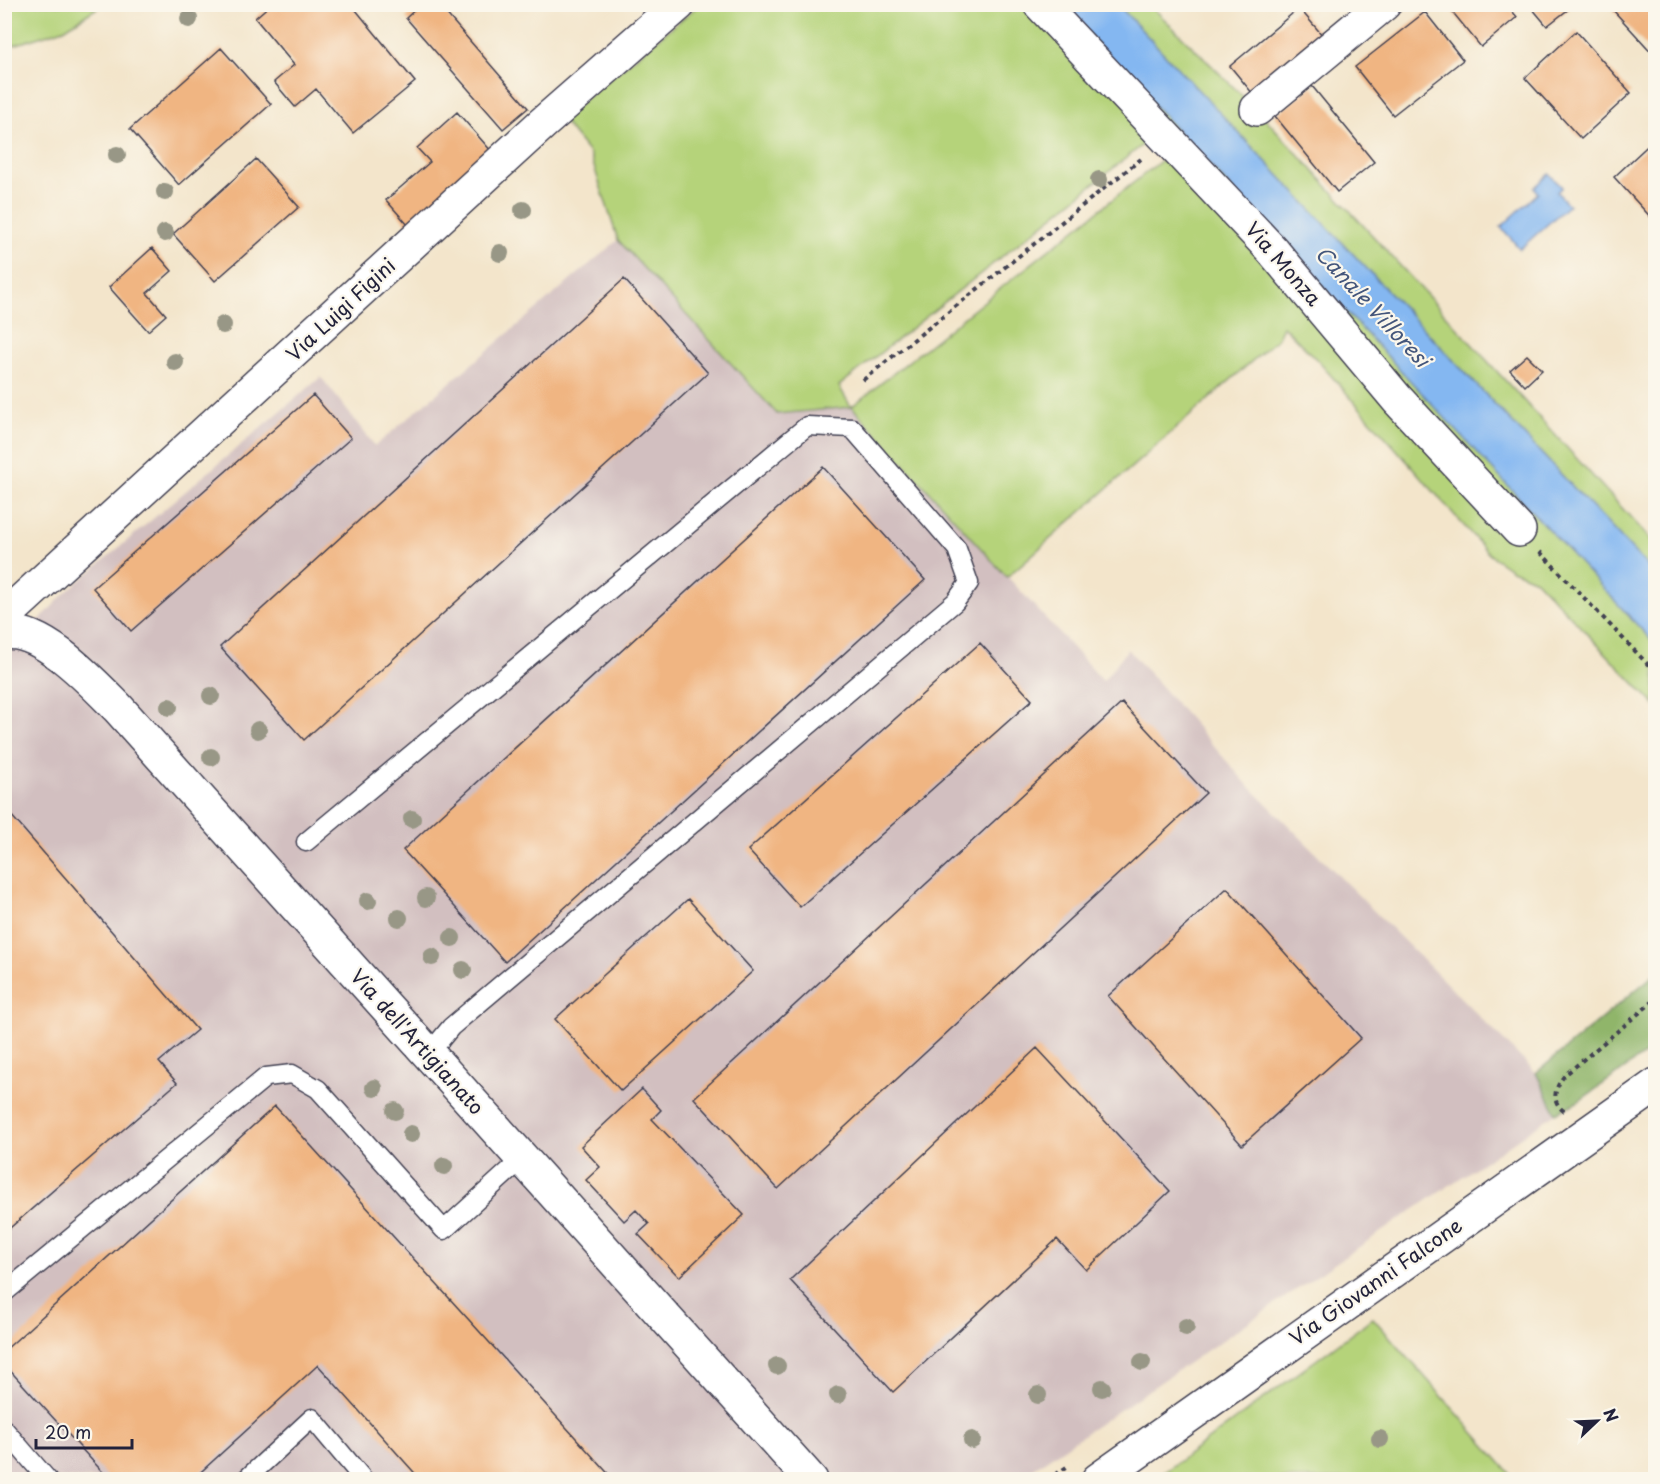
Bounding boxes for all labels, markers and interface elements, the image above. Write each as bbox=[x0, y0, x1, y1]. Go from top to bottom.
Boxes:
street label: Via Monza bbox=[1239, 215, 1329, 312]
water label: Canale Villoresi bbox=[1309, 238, 1440, 376]
street label: Via Luigi Figini bbox=[279, 251, 402, 368]
street label: Via dell'Artigianato bbox=[344, 962, 492, 1121]
street label: Via Giovanni Falcone bbox=[1283, 1210, 1468, 1352]
north arrow bbox=[1567, 1391, 1627, 1451]
text: N bbox=[1598, 1404, 1625, 1425]
scale bar bbox=[36, 1412, 132, 1450]
text: 20 m bbox=[45, 1418, 91, 1445]

